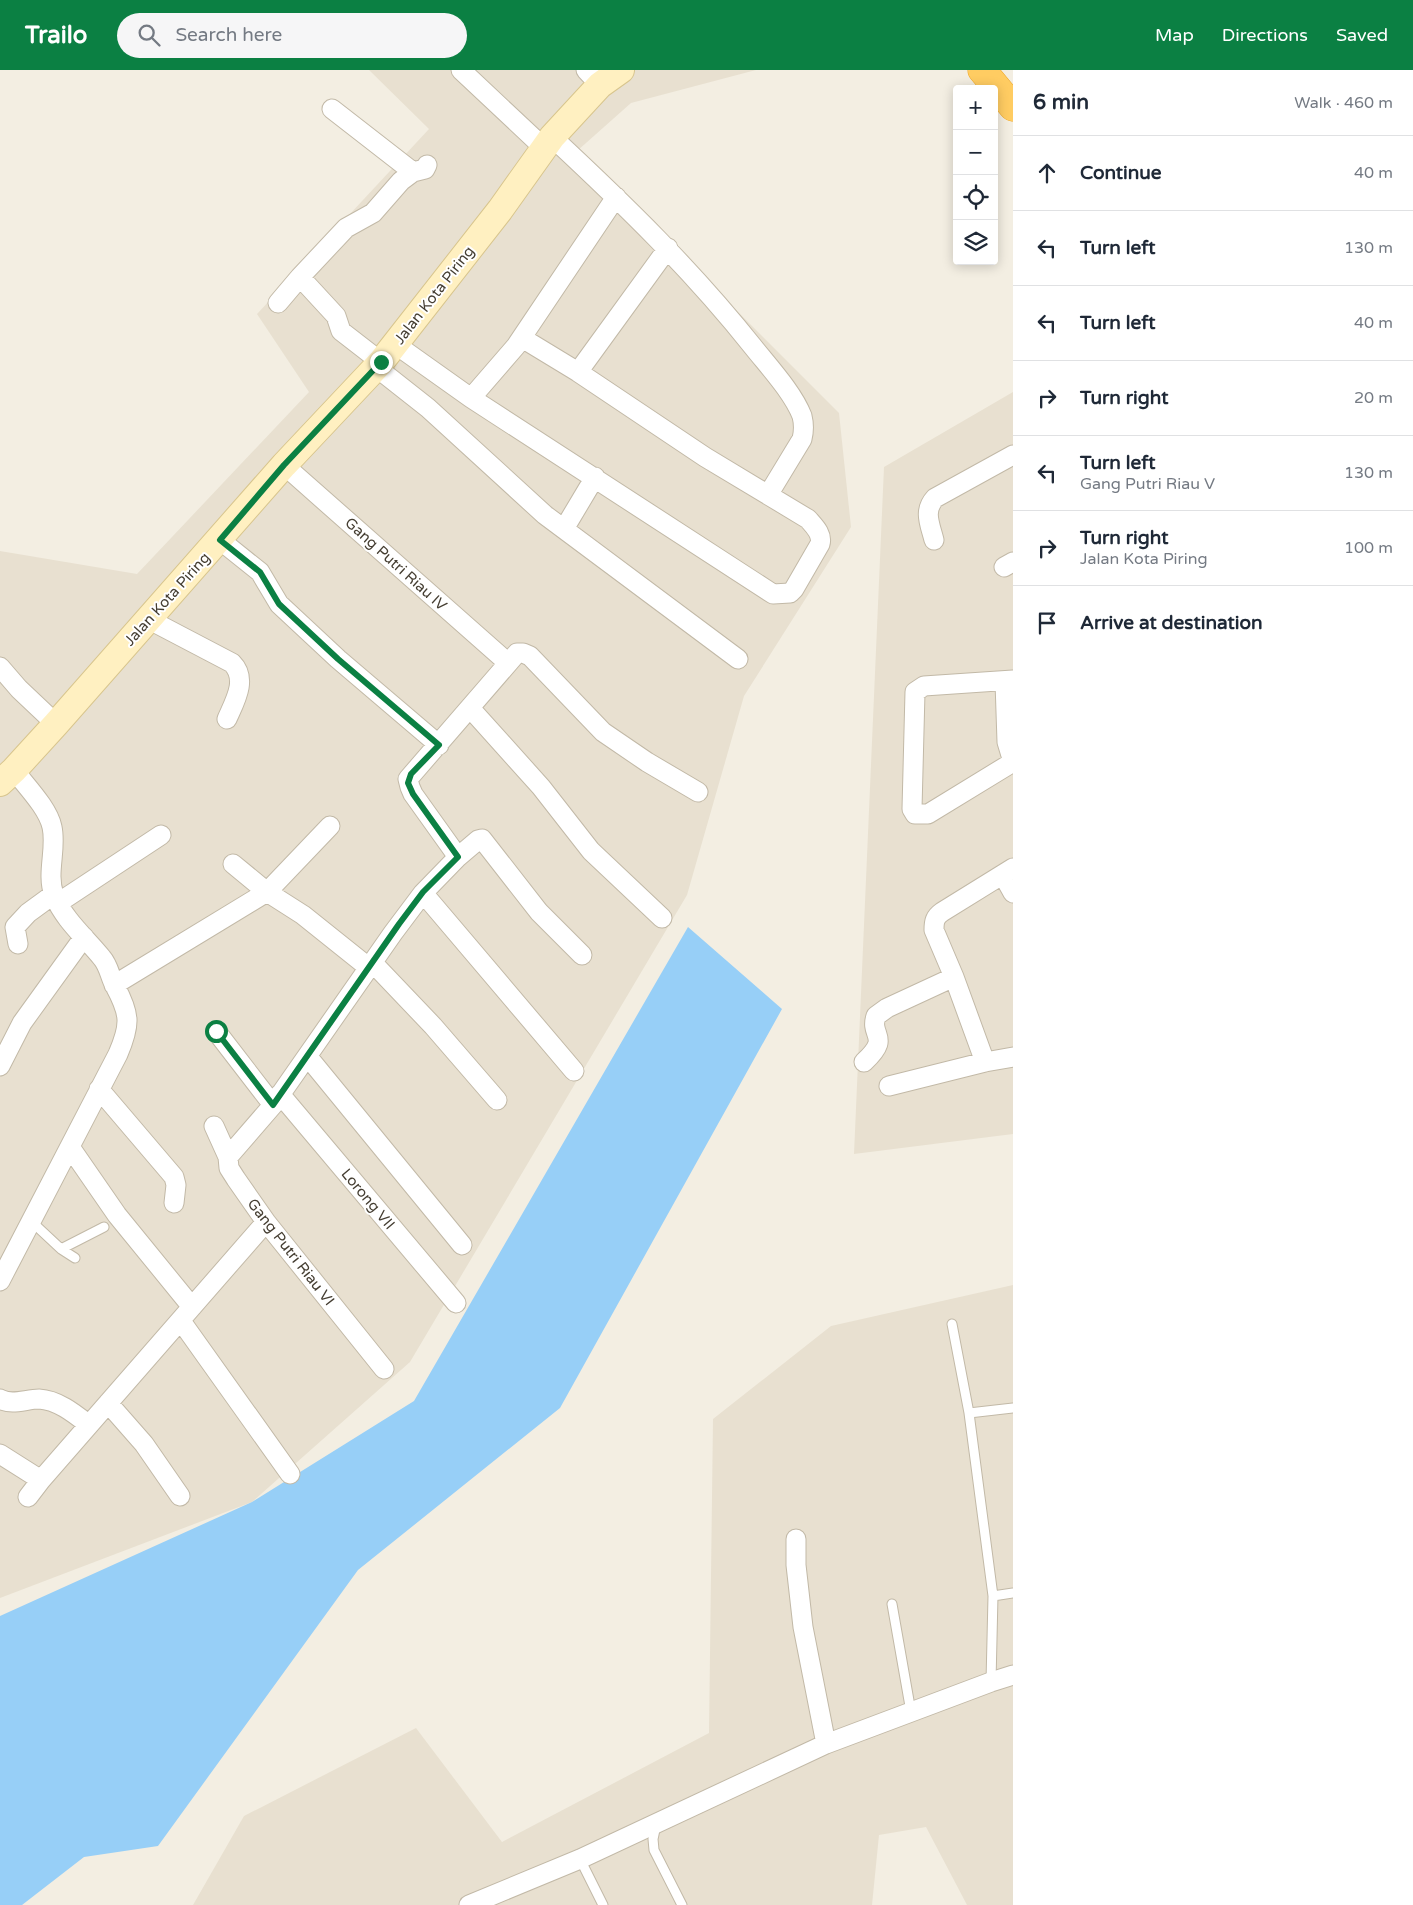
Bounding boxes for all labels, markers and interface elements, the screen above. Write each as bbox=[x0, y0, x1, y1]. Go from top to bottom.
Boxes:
search box bbox=[117, 13, 467, 58]
text: Trailo bbox=[25, 21, 87, 50]
icon: search bbox=[135, 21, 163, 49]
text: Search here bbox=[175, 24, 282, 46]
text: Map bbox=[1155, 24, 1194, 46]
text: Directions bbox=[1222, 24, 1308, 46]
text: Saved bbox=[1336, 24, 1388, 46]
map controls bbox=[953, 85, 998, 265]
button: + bbox=[953, 85, 998, 130]
text: 6 min bbox=[1033, 90, 1089, 115]
text: Walk · 460 m bbox=[1294, 93, 1393, 113]
button: − bbox=[953, 130, 998, 175]
icon: ahead bbox=[1033, 159, 1061, 187]
text: Continue bbox=[1080, 162, 1162, 184]
text: 40 m bbox=[1354, 163, 1393, 183]
button: locate bbox=[953, 175, 998, 220]
button: layers bbox=[953, 220, 998, 265]
icon: left bbox=[1033, 234, 1061, 262]
text: Turn left bbox=[1080, 237, 1156, 259]
text: 130 m bbox=[1344, 238, 1393, 258]
street label: Jalan Kota Piring bbox=[390, 242, 478, 348]
icon: left bbox=[1033, 309, 1061, 337]
text: Turn left bbox=[1080, 312, 1156, 334]
text: 40 m bbox=[1354, 313, 1393, 333]
route end bbox=[370, 351, 393, 374]
icon: right bbox=[1033, 384, 1061, 412]
text: Turn right bbox=[1080, 387, 1168, 409]
text: 20 m bbox=[1354, 388, 1393, 408]
text: Turn left bbox=[1080, 452, 1156, 474]
icon: left bbox=[1033, 459, 1061, 487]
text: 130 m bbox=[1344, 463, 1393, 483]
text: Gang Putri Riau V bbox=[1080, 474, 1215, 494]
street label: Gang Putri Riau IV bbox=[341, 513, 451, 615]
text: Turn right bbox=[1080, 527, 1168, 549]
icon: right bbox=[1033, 534, 1061, 562]
text: 100 m bbox=[1344, 538, 1393, 558]
street label: Jalan Kota Piring bbox=[120, 549, 214, 649]
text: Jalan Kota Piring bbox=[1080, 549, 1208, 569]
icon: arrive bbox=[1033, 609, 1061, 637]
text: Arrive at destination bbox=[1080, 612, 1263, 634]
route start bbox=[205, 1020, 228, 1043]
street label: Lorong VII bbox=[337, 1165, 399, 1233]
street label: Gang Putri Riau VI bbox=[244, 1195, 338, 1309]

